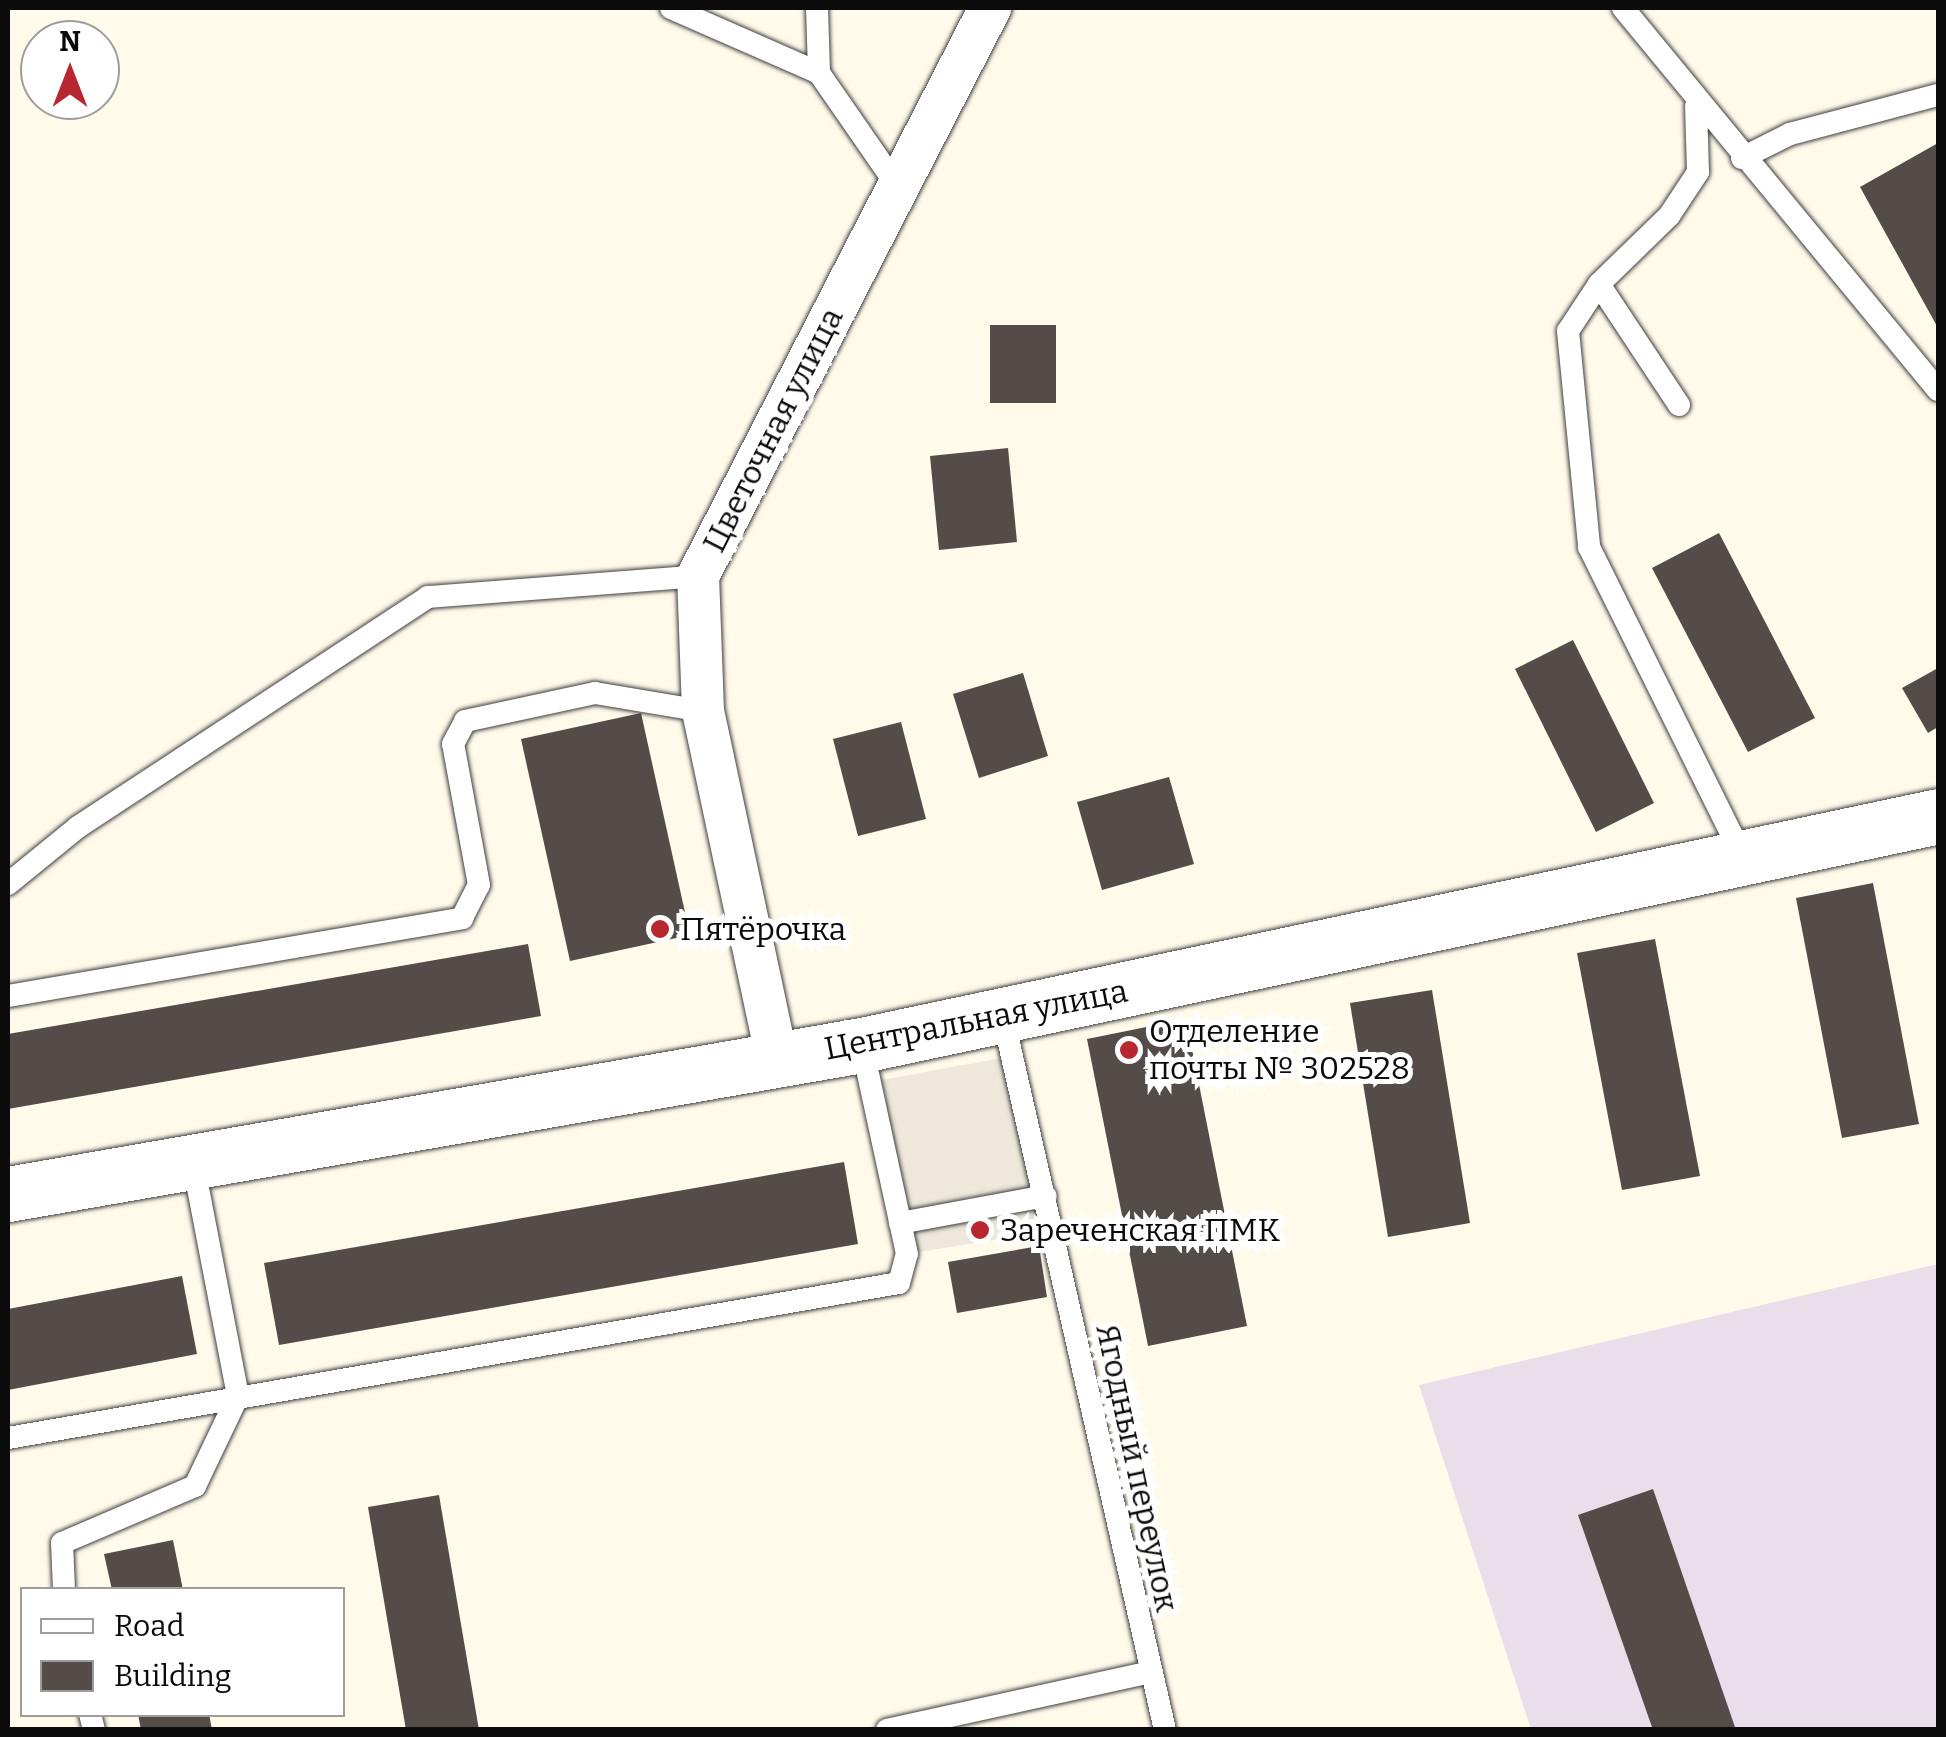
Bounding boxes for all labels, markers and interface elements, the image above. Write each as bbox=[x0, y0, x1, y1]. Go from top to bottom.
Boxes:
north arrow bbox=[20, 20, 120, 120]
text: N bbox=[59, 25, 81, 58]
street label: Цветочная улица bbox=[695, 301, 851, 559]
place label: Пятёрочка bbox=[680, 910, 846, 948]
marker: Пятёрочка bbox=[649, 918, 671, 940]
street label: Центральная улица bbox=[821, 972, 1131, 1068]
place label: Отделение почты № 302528 bbox=[1149, 1013, 1410, 1088]
marker: Отделение почты № 302528 bbox=[1118, 1039, 1140, 1061]
place label: Зареченская ПМК bbox=[1000, 1211, 1280, 1249]
marker: Зареченская ПМК bbox=[969, 1219, 991, 1241]
street label: Ягодный переулок bbox=[1088, 1321, 1186, 1615]
legend bbox=[20, 1587, 345, 1717]
text: Road bbox=[114, 1608, 185, 1644]
text: Building bbox=[114, 1658, 232, 1694]

